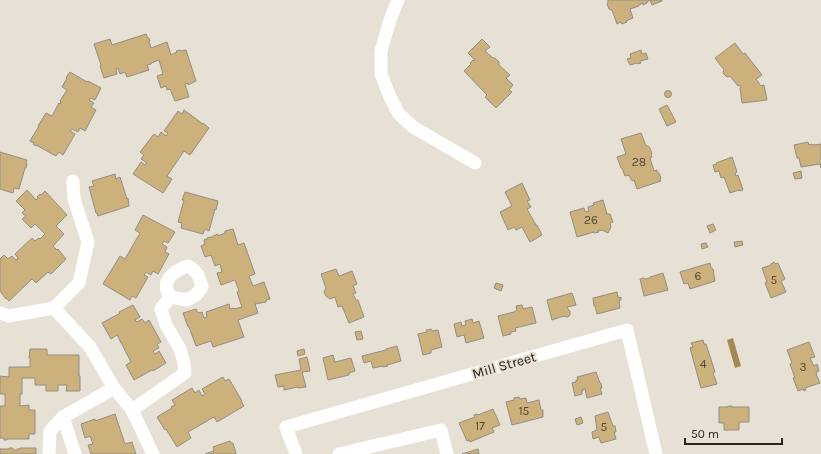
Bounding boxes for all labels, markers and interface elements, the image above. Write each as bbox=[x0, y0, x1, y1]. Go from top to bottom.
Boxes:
house number: 28 bbox=[632, 155, 646, 169]
house number: 26 bbox=[584, 213, 598, 227]
house number: 6 bbox=[695, 269, 702, 283]
house number: 5 bbox=[771, 273, 778, 287]
street label: Mill Street bbox=[470, 348, 538, 383]
house number: 4 bbox=[700, 357, 707, 371]
house number: 3 bbox=[799, 360, 807, 374]
house number: 15 bbox=[519, 404, 530, 418]
house number: 17 bbox=[475, 419, 485, 433]
house number: 5 bbox=[601, 420, 608, 434]
scale bar bbox=[685, 420, 782, 446]
text: 50 m bbox=[691, 427, 719, 441]

